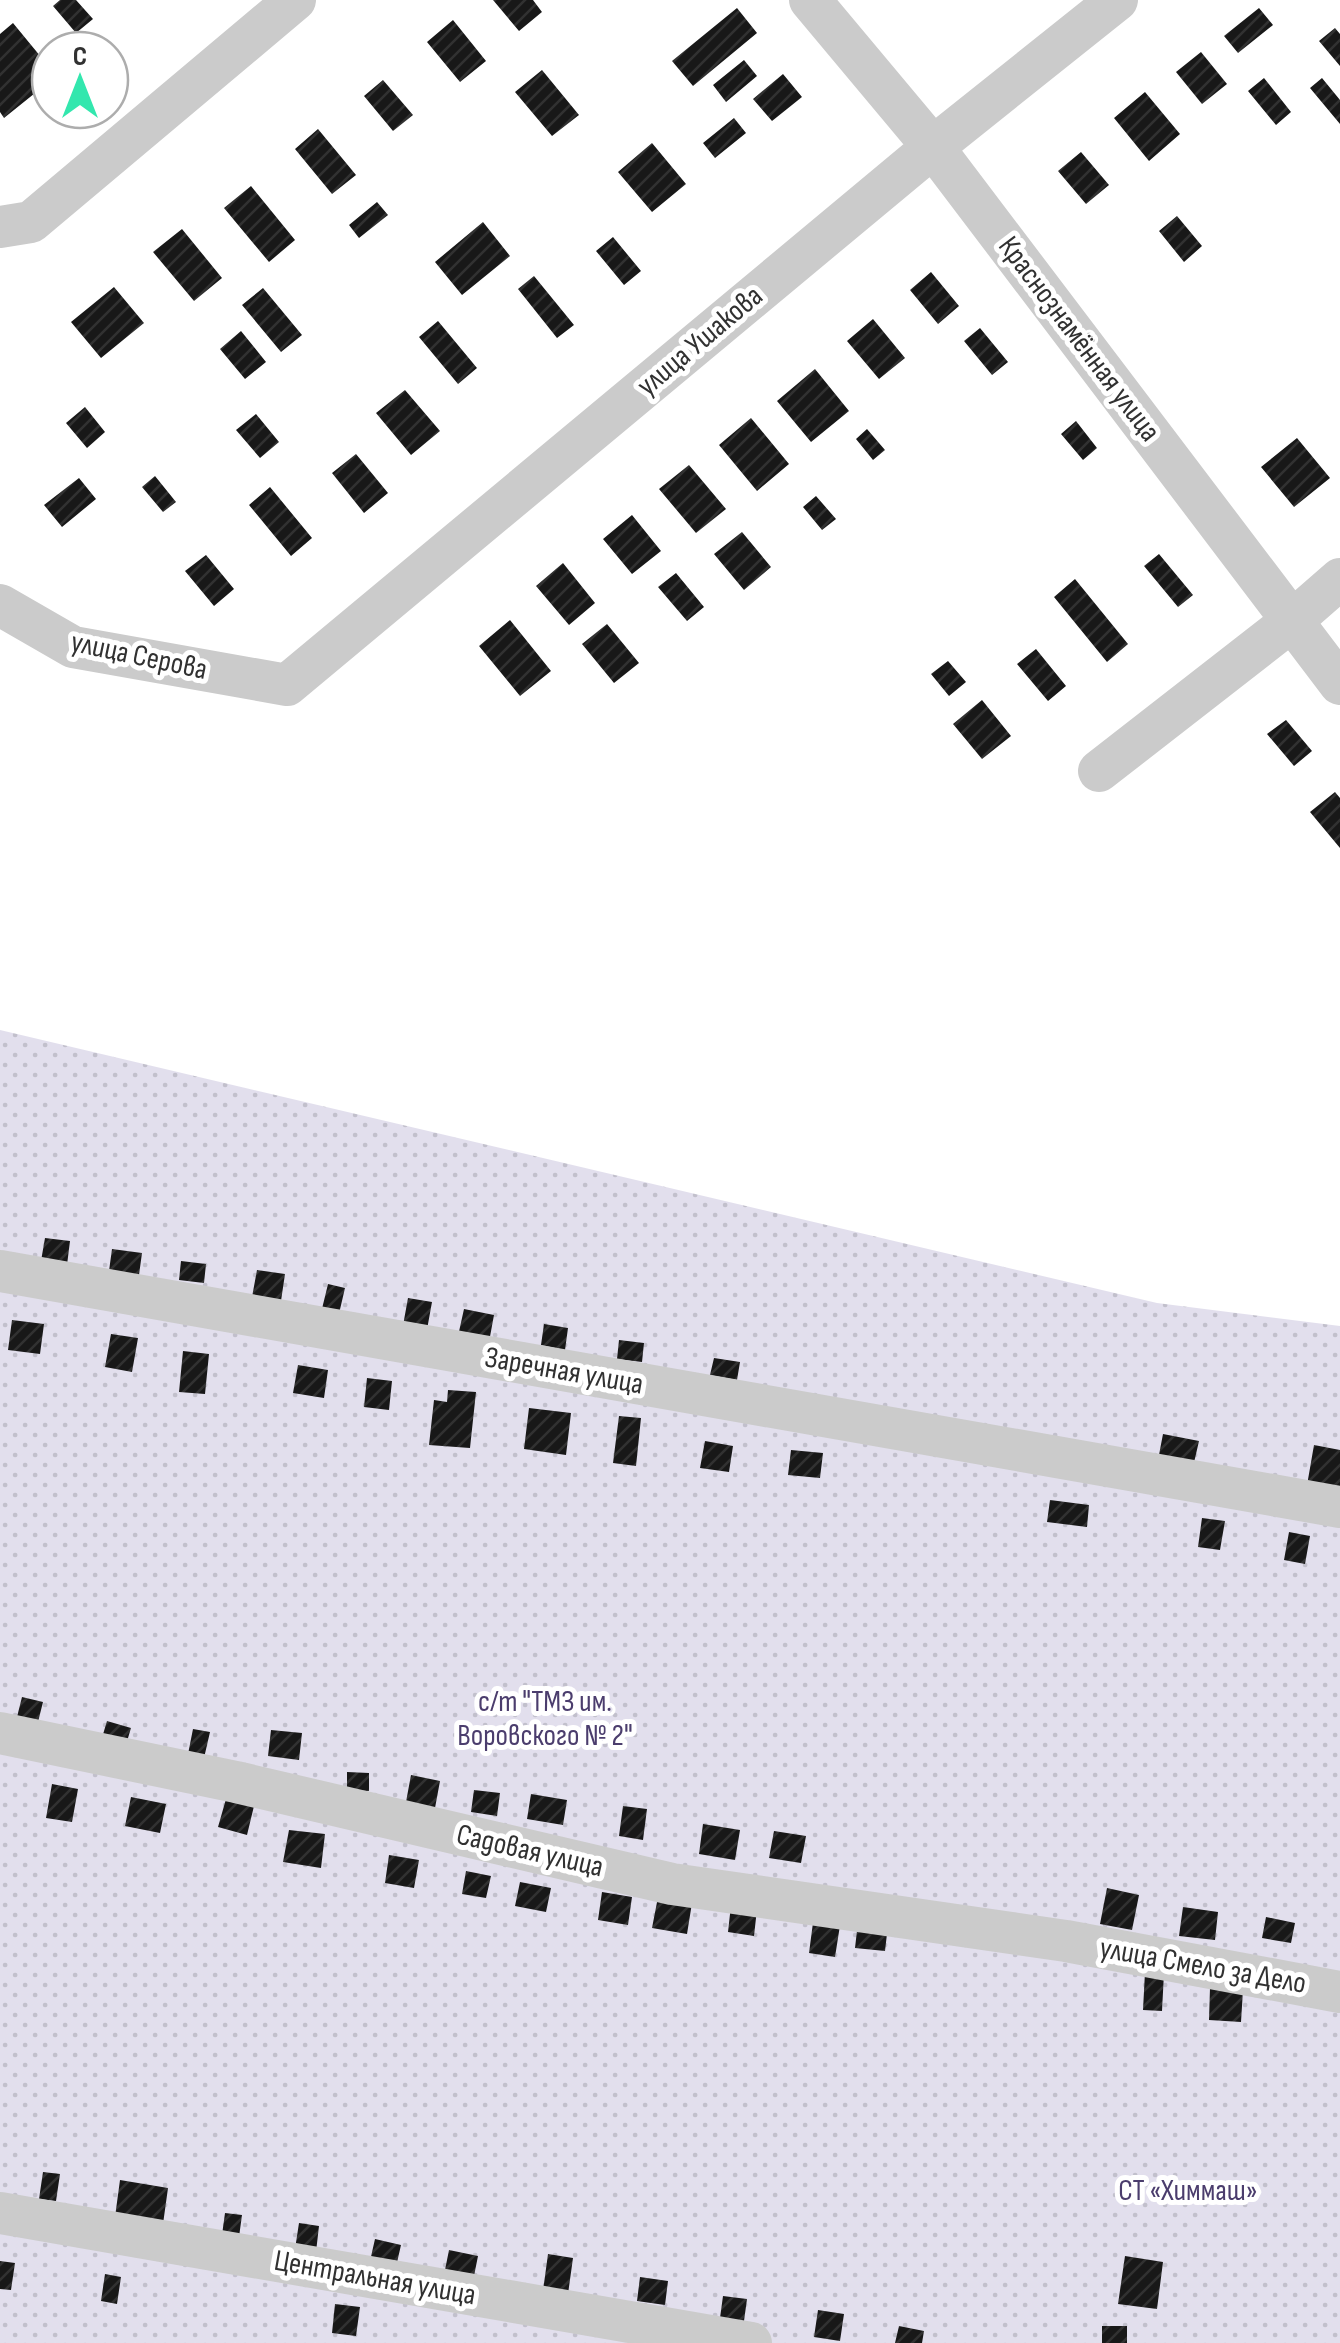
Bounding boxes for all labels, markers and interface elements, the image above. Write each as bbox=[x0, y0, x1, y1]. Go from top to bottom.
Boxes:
north arrow bbox=[30, 30, 130, 130]
text: С bbox=[73, 40, 87, 73]
street label: Краснознамённая улица bbox=[990, 229, 1168, 449]
street label: улица Ушакова bbox=[630, 278, 770, 404]
street label: улица Серова bbox=[67, 624, 211, 688]
street label: Заречная улица bbox=[482, 1339, 646, 1403]
park label: с/т "ТМЗ им. Воровского № 2" bbox=[457, 1684, 633, 1754]
street label: Садовая улица bbox=[453, 1817, 607, 1885]
street label: улица Смело за Дело bbox=[1097, 1930, 1309, 2002]
park label: СТ «Химмаш» bbox=[1118, 2173, 1258, 2209]
street label: Центральная улица bbox=[271, 2243, 479, 2313]

